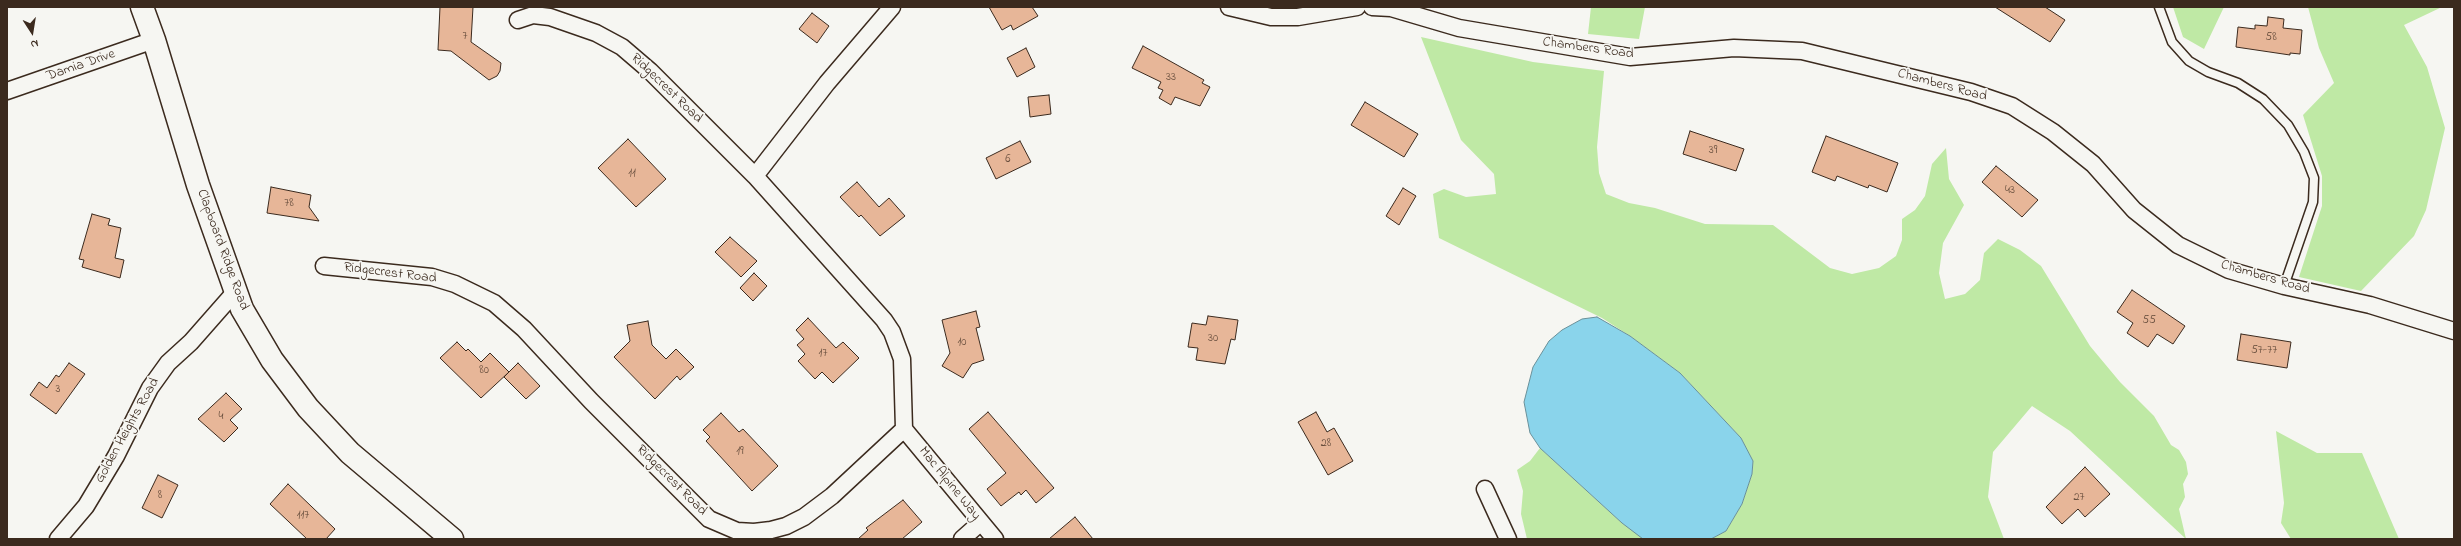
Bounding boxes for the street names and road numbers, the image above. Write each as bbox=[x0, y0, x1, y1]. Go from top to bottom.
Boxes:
street label: Chambers Road bbox=[1541, 34, 1635, 64]
street label: Damia Drive bbox=[44, 46, 118, 86]
street label: Ridgecrest Road bbox=[627, 51, 705, 127]
street label: Chambers Road bbox=[1895, 66, 1989, 106]
street label: Clapboard Ridge Road bbox=[192, 187, 252, 313]
street label: Chambers Road bbox=[2219, 257, 2311, 299]
street label: Ridgecrest Road bbox=[343, 260, 437, 288]
street label: Golden Heights Road bbox=[92, 375, 164, 487]
street label: Ridgecrest Road bbox=[632, 442, 710, 520]
street label: Mac Alpine Way bbox=[914, 444, 984, 524]

